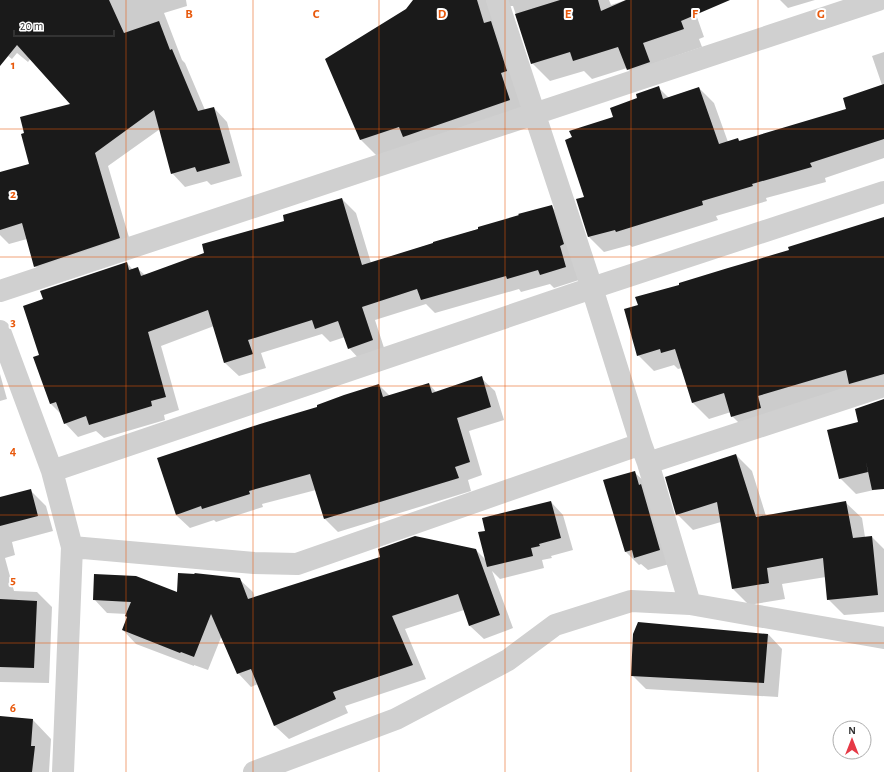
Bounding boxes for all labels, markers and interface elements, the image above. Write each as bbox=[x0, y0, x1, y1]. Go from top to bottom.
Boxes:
text: B bbox=[185, 8, 193, 21]
text: C bbox=[313, 8, 320, 21]
text: D bbox=[438, 8, 447, 21]
text: E bbox=[565, 8, 572, 21]
text: F bbox=[692, 8, 699, 21]
text: G bbox=[817, 8, 825, 21]
scale bar bbox=[14, 12, 114, 38]
text: 20 m bbox=[20, 20, 43, 32]
text: 1 bbox=[11, 59, 15, 72]
text: 2 bbox=[10, 188, 16, 201]
text: 3 bbox=[10, 316, 16, 329]
text: 4 bbox=[10, 445, 17, 458]
text: 5 bbox=[10, 574, 16, 587]
text: 6 bbox=[10, 702, 16, 715]
north arrow bbox=[832, 720, 872, 760]
text: N bbox=[848, 725, 856, 736]

